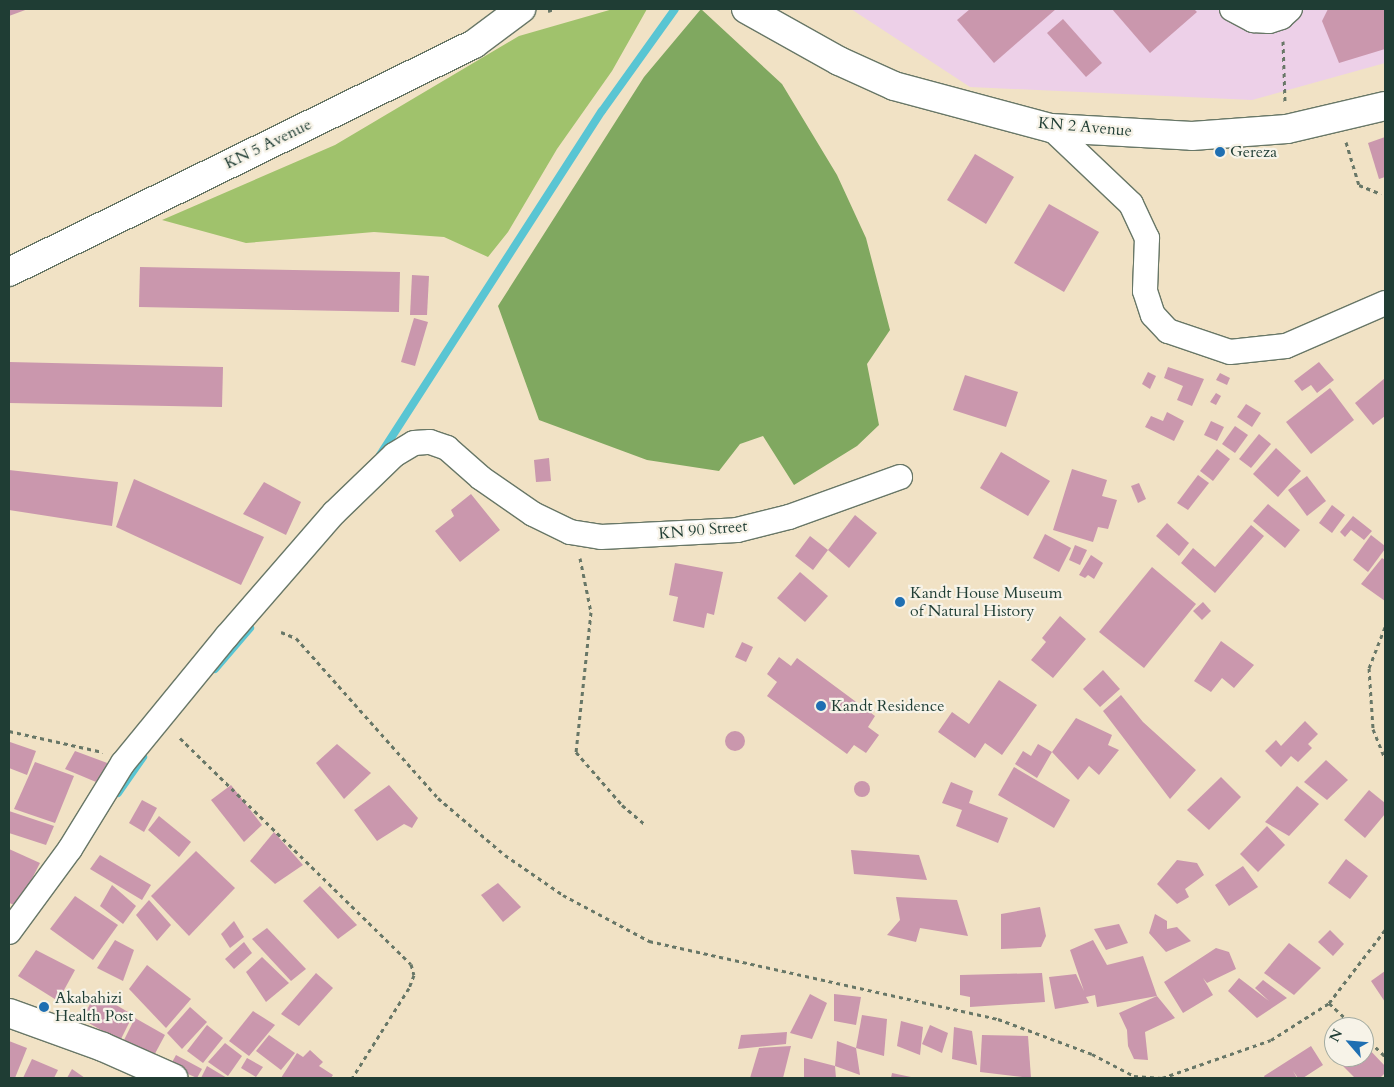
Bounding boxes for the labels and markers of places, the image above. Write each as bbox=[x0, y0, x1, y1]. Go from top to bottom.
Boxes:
place label: Gereza bbox=[1230, 142, 1277, 162]
marker: Gereza bbox=[1214, 146, 1226, 158]
place label: Kandt House Museum of Natural History bbox=[910, 583, 1062, 621]
marker: Kandt House Museum of Natural History bbox=[894, 596, 906, 608]
place label: Kandt Residence bbox=[831, 696, 944, 716]
marker: Kandt Residence bbox=[815, 700, 827, 712]
place label: Akabahizi Health Post bbox=[55, 988, 133, 1026]
marker: Akabahizi Health Post bbox=[37, 1000, 51, 1014]

